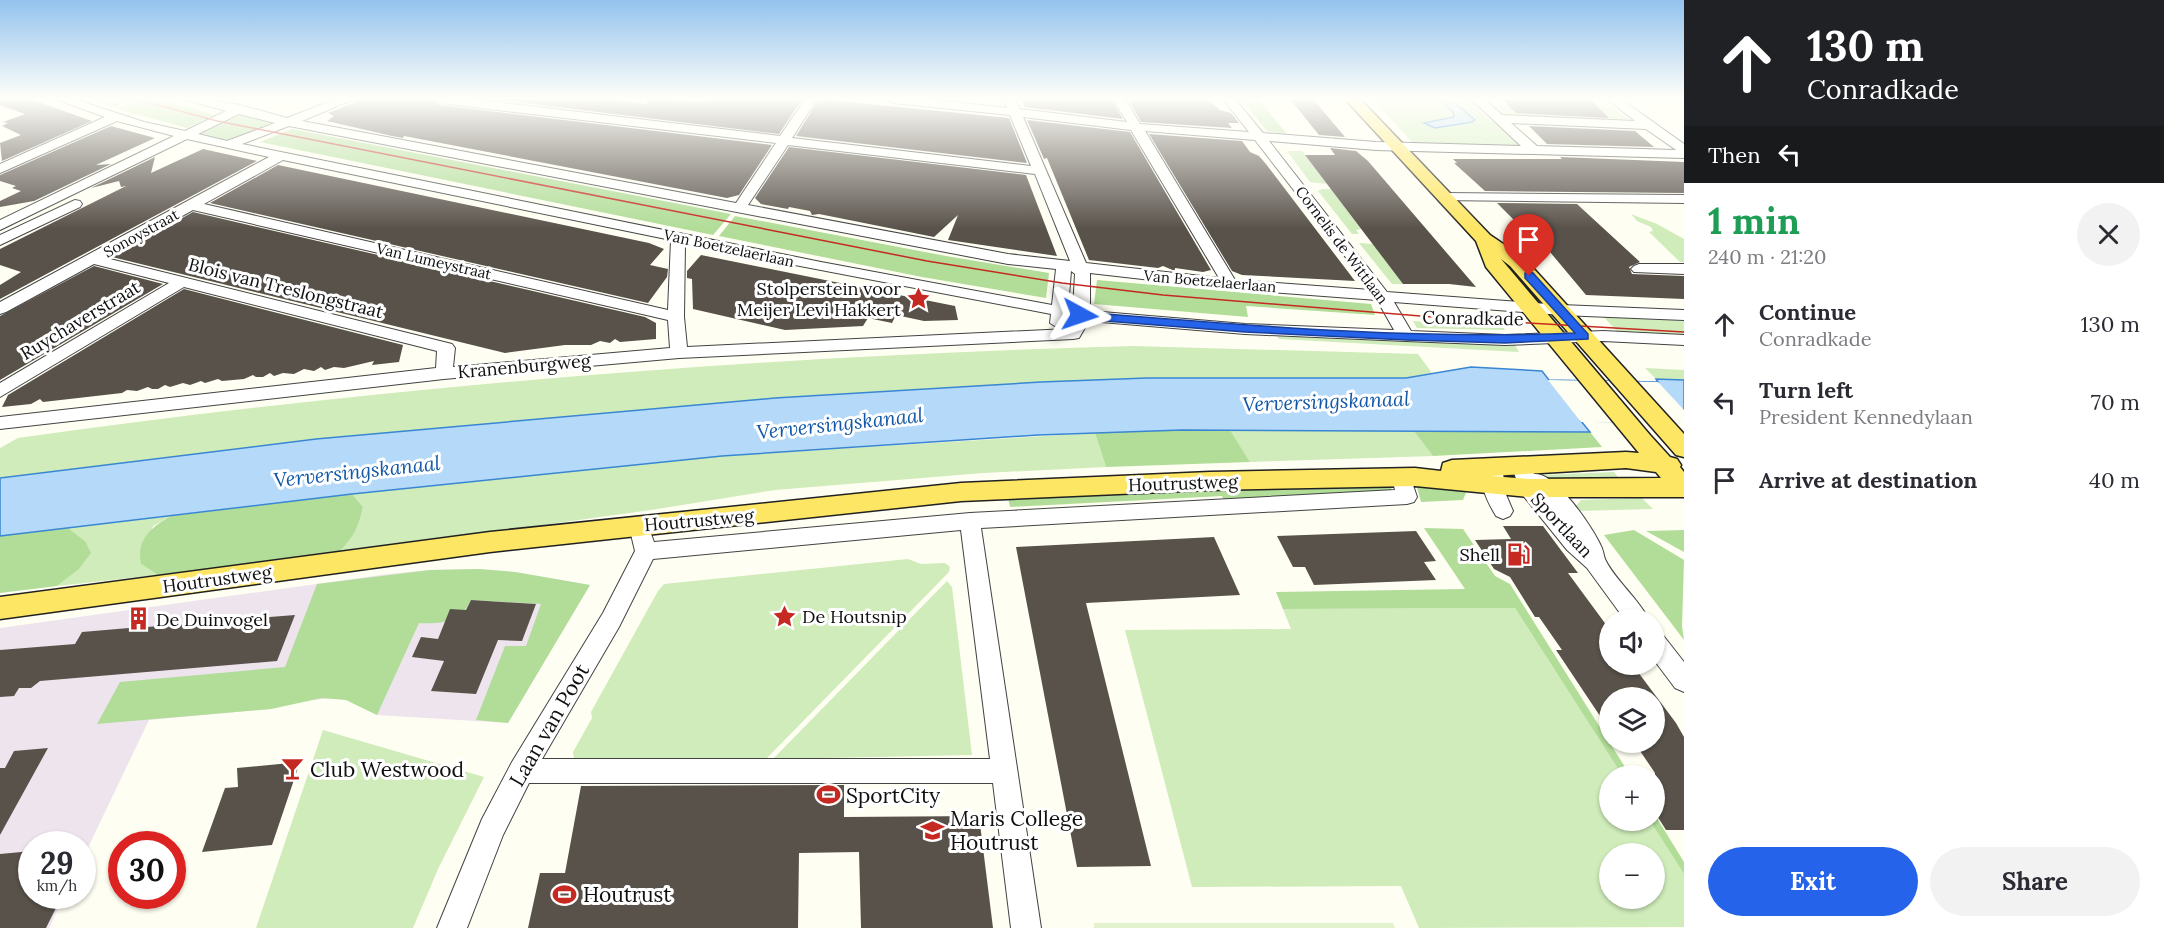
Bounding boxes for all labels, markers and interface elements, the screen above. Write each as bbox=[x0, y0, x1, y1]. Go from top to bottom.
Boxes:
text: 130 m bbox=[1807, 19, 1924, 73]
icon: ahead bbox=[1708, 24, 1786, 102]
text: Conradkade bbox=[1807, 72, 1959, 106]
icon: left bbox=[1773, 138, 1806, 171]
text: Then bbox=[1708, 141, 1761, 169]
street label: Cornelis de Wittlaan bbox=[1291, 182, 1393, 308]
text: 1 min bbox=[1708, 198, 1800, 244]
button: close bbox=[2077, 203, 2140, 266]
street label: Sonoystraat bbox=[100, 204, 182, 261]
pin bbox=[1503, 214, 1554, 276]
icon: arrive bbox=[1512, 223, 1545, 256]
street label: Van Boetzelaerlaan bbox=[661, 225, 796, 271]
street label: Van Lumeystraat bbox=[374, 238, 494, 284]
text: 240 m · 21:20 bbox=[1708, 244, 1826, 269]
street label: Blois van Treslongstraat bbox=[186, 253, 386, 323]
street label: Van Boetzelaerlaan bbox=[1142, 266, 1277, 296]
street label: Ruychaverstraat bbox=[16, 275, 144, 365]
place label: Stolperstein voor Meijer Levi Hakkert bbox=[737, 277, 901, 321]
position arrow bbox=[1048, 283, 1112, 347]
place icon: Stolperstein voor Meijer Levi Hakkert bbox=[906, 285, 932, 311]
text: Continue bbox=[1759, 298, 1856, 326]
street label: Conradkade bbox=[1422, 306, 1524, 330]
icon: ahead bbox=[1708, 308, 1741, 341]
text: 130 m bbox=[2081, 310, 2140, 338]
text: Conradkade bbox=[1759, 326, 1871, 351]
street label: Kranenburgweg bbox=[456, 349, 593, 383]
text: Turn left bbox=[1759, 376, 1853, 404]
water label: Verversingskanaal bbox=[1242, 386, 1410, 416]
icon: left bbox=[1708, 386, 1741, 419]
text: 70 m bbox=[2091, 388, 2140, 416]
water label: Verversingskanaal bbox=[756, 402, 925, 444]
text: President Kennedylaan bbox=[1759, 404, 1973, 429]
water label: Verversingskanaal bbox=[273, 450, 442, 492]
icon: arrive bbox=[1708, 464, 1741, 497]
text: Arrive at destination bbox=[1759, 466, 1977, 494]
text: 40 m bbox=[2089, 466, 2140, 494]
street label: Houtrustweg bbox=[1128, 470, 1239, 496]
street label: Sportlaan bbox=[1526, 488, 1598, 562]
street label: Houtrustweg bbox=[643, 504, 756, 536]
fuel station icon: Shell bbox=[1505, 541, 1531, 567]
place label: Shell bbox=[1459, 543, 1500, 566]
street label: Houtrustweg bbox=[161, 560, 274, 598]
place icon: De Houtsnip bbox=[771, 603, 797, 629]
place label: De Houtsnip bbox=[802, 605, 907, 628]
building icon: De Duinvogel bbox=[125, 606, 151, 632]
place label: De Duinvogel bbox=[156, 608, 268, 631]
map controls bbox=[1599, 609, 1665, 909]
button: sound bbox=[1599, 609, 1665, 675]
street label: Laan van Poot bbox=[503, 658, 595, 791]
button: layers bbox=[1599, 687, 1665, 753]
bar icon: Club Westwood bbox=[279, 756, 305, 782]
place label: Club Westwood bbox=[310, 756, 464, 783]
button: + bbox=[1599, 765, 1665, 831]
sports icon: SportCity bbox=[815, 782, 841, 808]
place label: SportCity bbox=[846, 782, 940, 809]
place label: Maris College Houtrust bbox=[950, 805, 1083, 856]
school or university icon: Maris College Houtrust bbox=[919, 817, 945, 843]
speed limit sign: 30 bbox=[108, 831, 186, 909]
button: − bbox=[1599, 843, 1665, 909]
text: 29 bbox=[40, 844, 74, 882]
button: Exit bbox=[1708, 847, 1918, 916]
button: Share bbox=[1930, 847, 2140, 916]
text: km/h bbox=[37, 876, 77, 895]
sports icon: Houtrust bbox=[552, 881, 578, 907]
place label: Houtrust bbox=[583, 881, 672, 908]

